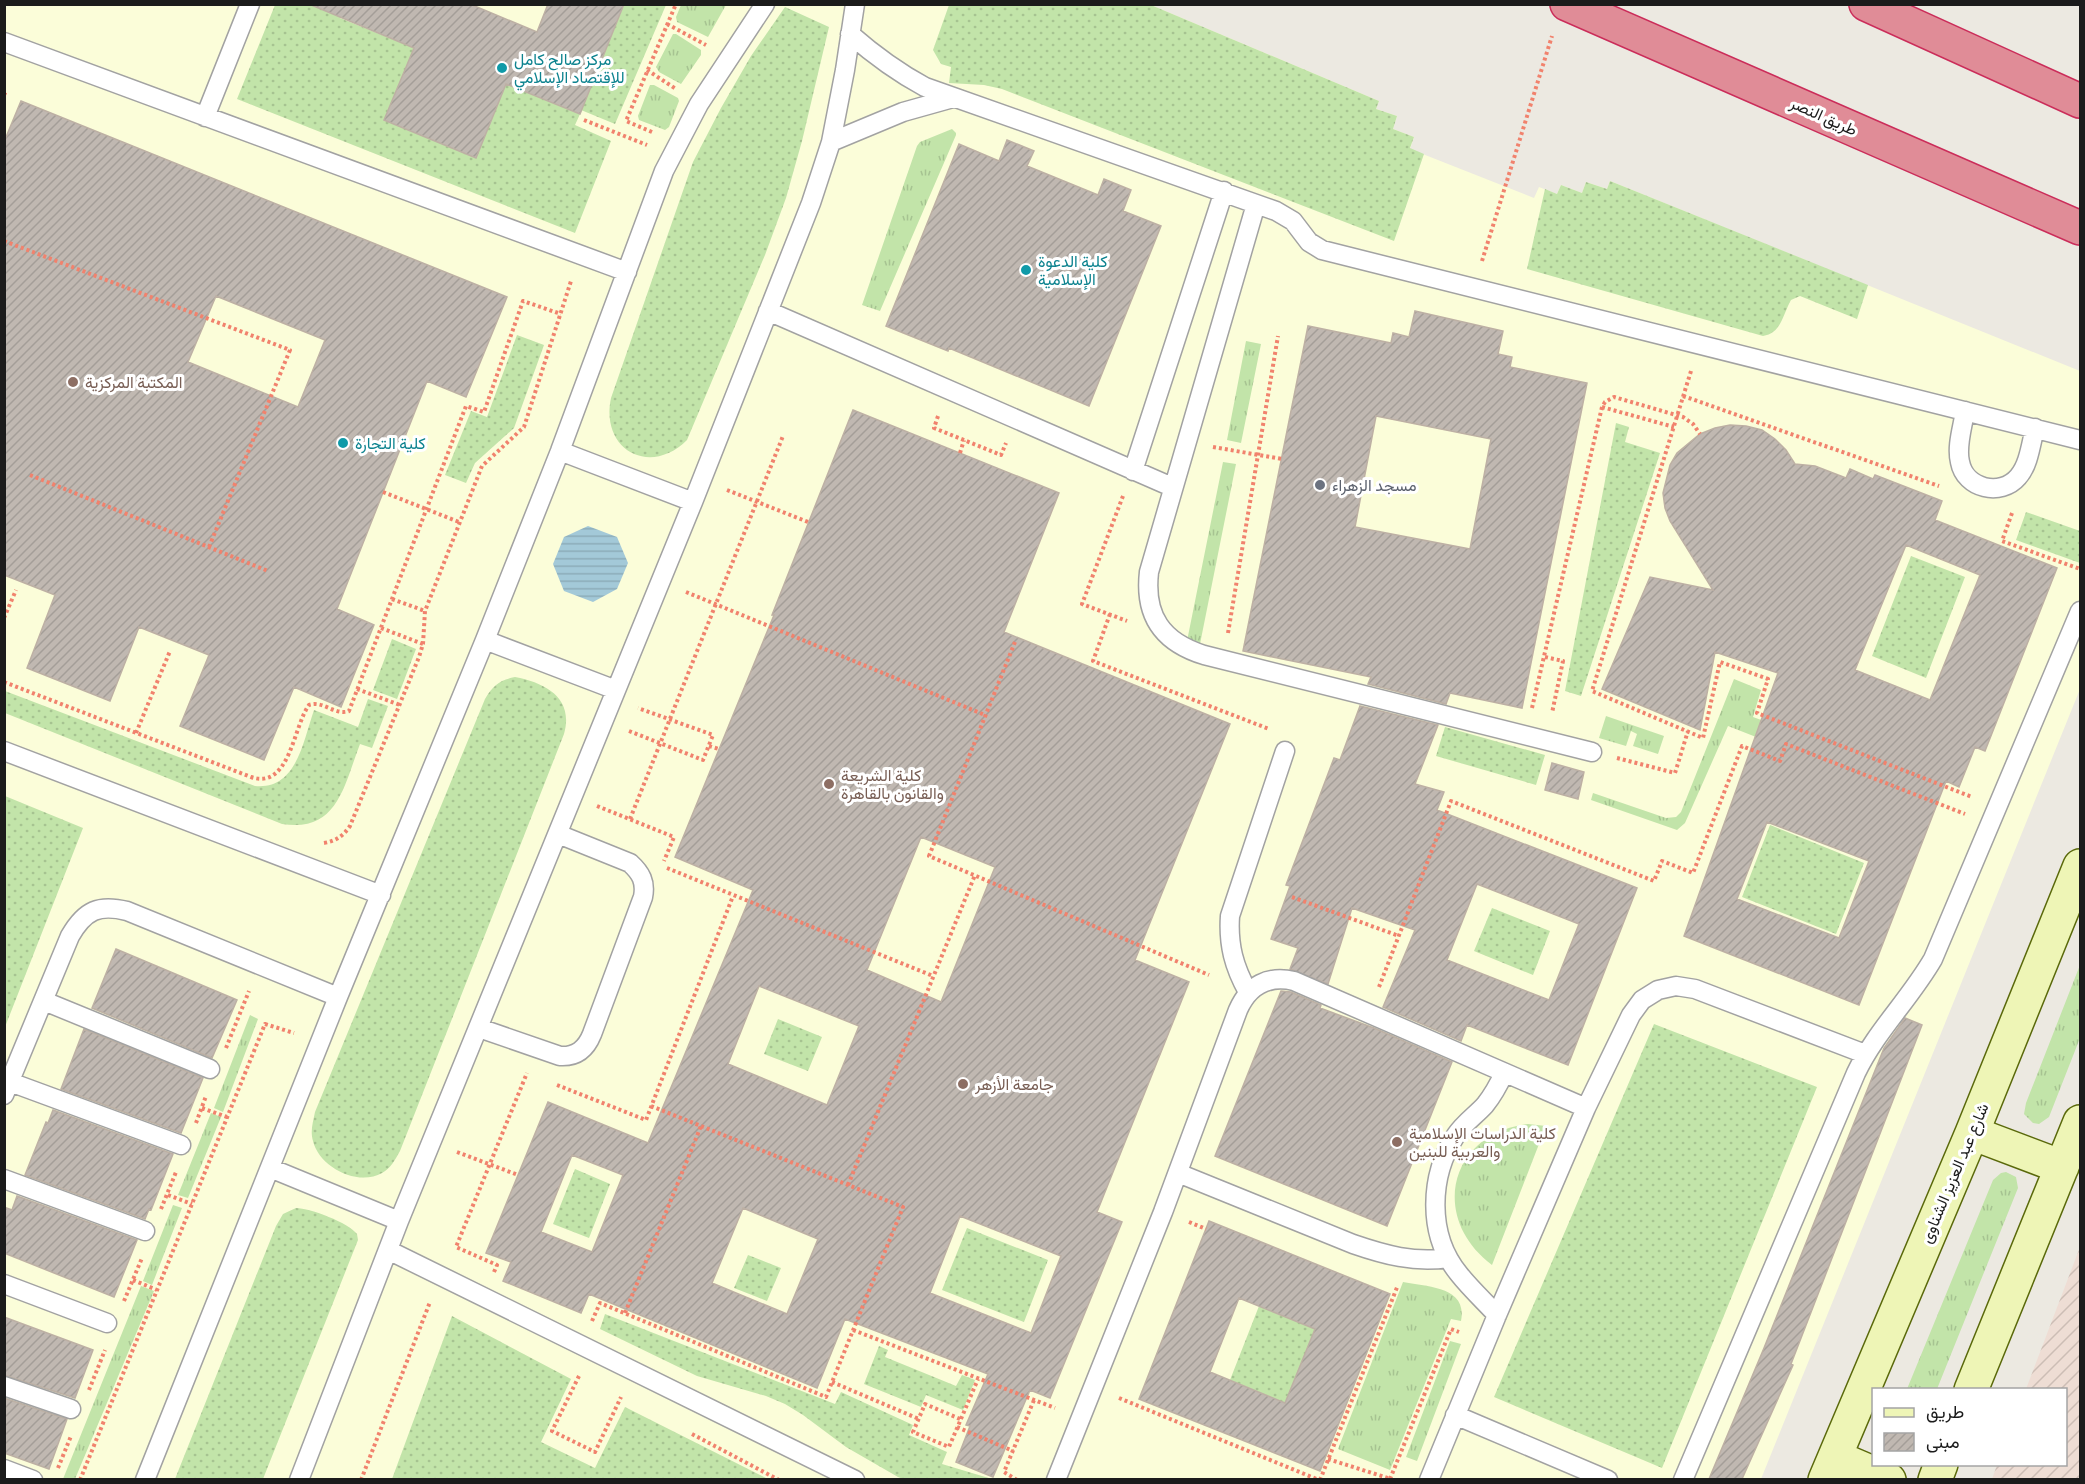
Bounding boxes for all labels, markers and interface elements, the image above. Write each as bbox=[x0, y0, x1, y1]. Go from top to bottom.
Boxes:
place label: مركز صالح كامل للإقتصاد الإسلامي bbox=[514, 47, 625, 91]
marker: مركز صالح كامل للإقتصاد الإسلامي bbox=[495, 61, 509, 75]
street label: طريق النصر bbox=[1786, 90, 1861, 141]
place label: كلية الدعوة الإسلامية bbox=[1038, 249, 1108, 291]
marker: كلية الدعوة الإسلامية bbox=[1019, 263, 1033, 277]
place label: المكتبة المركزية bbox=[85, 370, 183, 394]
marker: المكتبة المركزية bbox=[66, 375, 80, 389]
place label: كلية التجارة bbox=[355, 431, 426, 455]
marker: كلية التجارة bbox=[336, 436, 350, 450]
place label: مسجد الزهراء bbox=[1332, 473, 1417, 497]
marker: مسجد الزهراء bbox=[1313, 478, 1327, 492]
place label: كلية الشريعة والقانون بالقاهرة bbox=[841, 763, 944, 805]
marker: كلية الشريعة والقانون بالقاهرة bbox=[822, 777, 836, 791]
place label: جامعة الأزهر bbox=[974, 1072, 1054, 1096]
marker: جامعة الأزهر bbox=[956, 1077, 970, 1091]
street label: شارع عبد العزيز الشناوى bbox=[1914, 1099, 1994, 1247]
place label: كلية الدراسات الإسلامية والعربية للبنين bbox=[1409, 1121, 1556, 1163]
marker: كلية الدراسات الإسلامية والعربية للبنين bbox=[1390, 1135, 1404, 1149]
legend bbox=[1872, 1388, 2067, 1466]
text: طريق bbox=[1926, 1398, 1964, 1425]
text: مبنى bbox=[1926, 1428, 1960, 1455]

